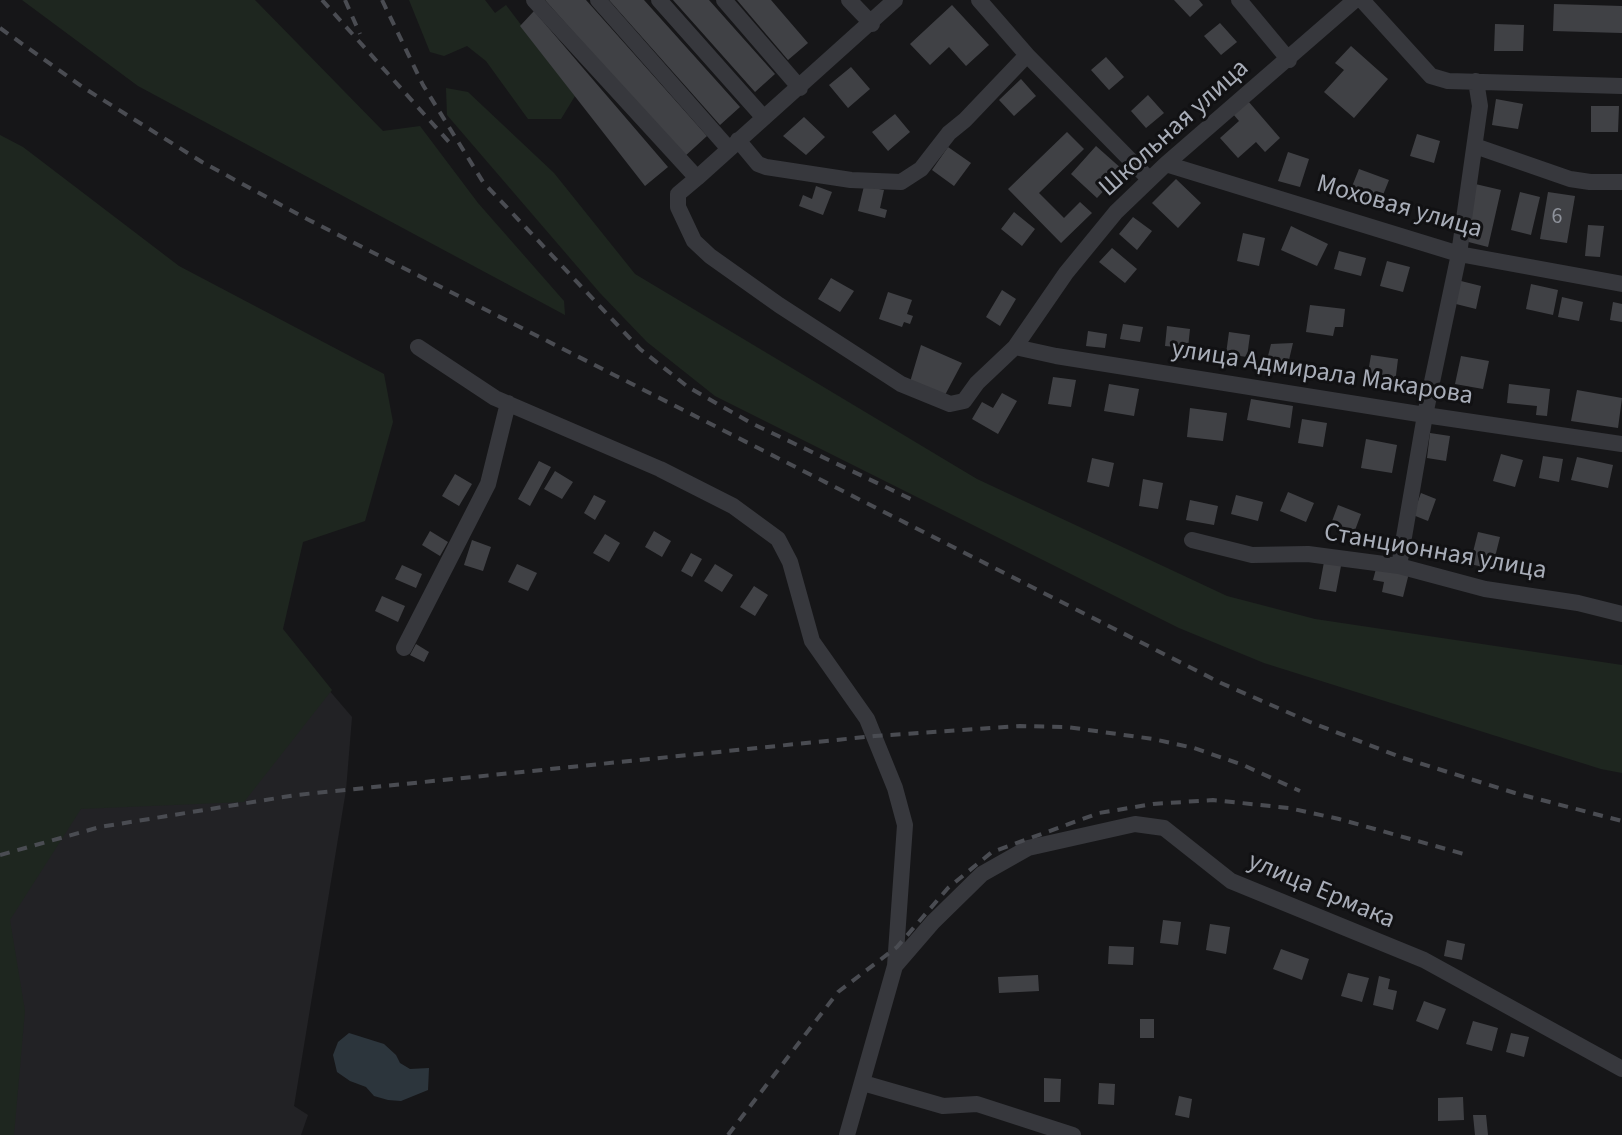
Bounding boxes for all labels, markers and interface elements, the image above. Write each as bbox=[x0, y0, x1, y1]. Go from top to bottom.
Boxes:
street label: Школьная улица bbox=[1094, 54, 1256, 204]
street label: Моховая улица bbox=[1313, 169, 1485, 247]
house number: 6 bbox=[1552, 205, 1562, 231]
street label: улица Адмирала Макарова bbox=[1169, 335, 1475, 413]
street label: Станционная улица bbox=[1321, 518, 1549, 588]
street label: улица Ермака bbox=[1243, 847, 1399, 937]

